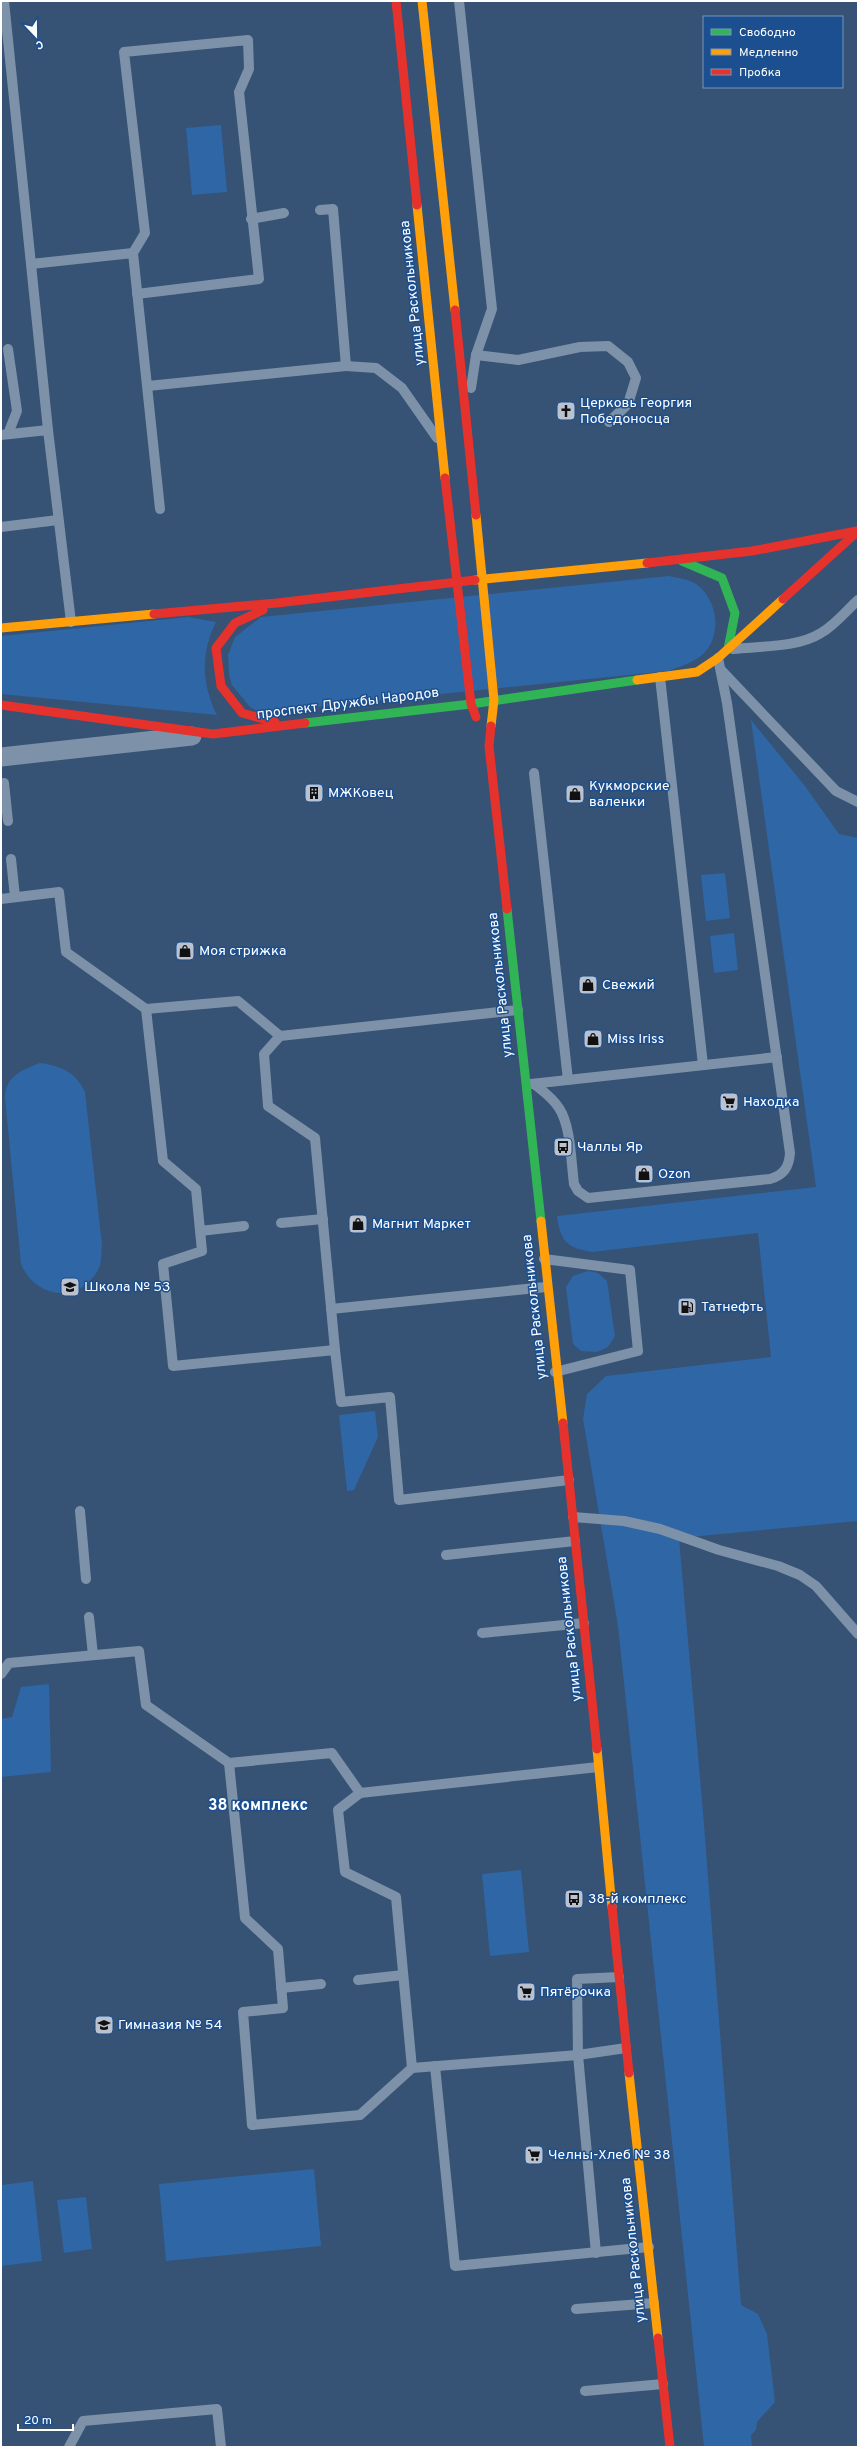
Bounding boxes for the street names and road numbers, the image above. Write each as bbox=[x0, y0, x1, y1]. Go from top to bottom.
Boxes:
street label: улица Раскольникова bbox=[397, 220, 429, 366]
street label: проспект Дружбы Народов bbox=[256, 684, 440, 724]
street label: улица Раскольникова bbox=[485, 912, 517, 1058]
street label: улица Раскольникова bbox=[519, 1234, 551, 1380]
street label: улица Раскольникова bbox=[554, 1556, 586, 1702]
street label: улица Раскольникова bbox=[618, 2177, 650, 2323]

